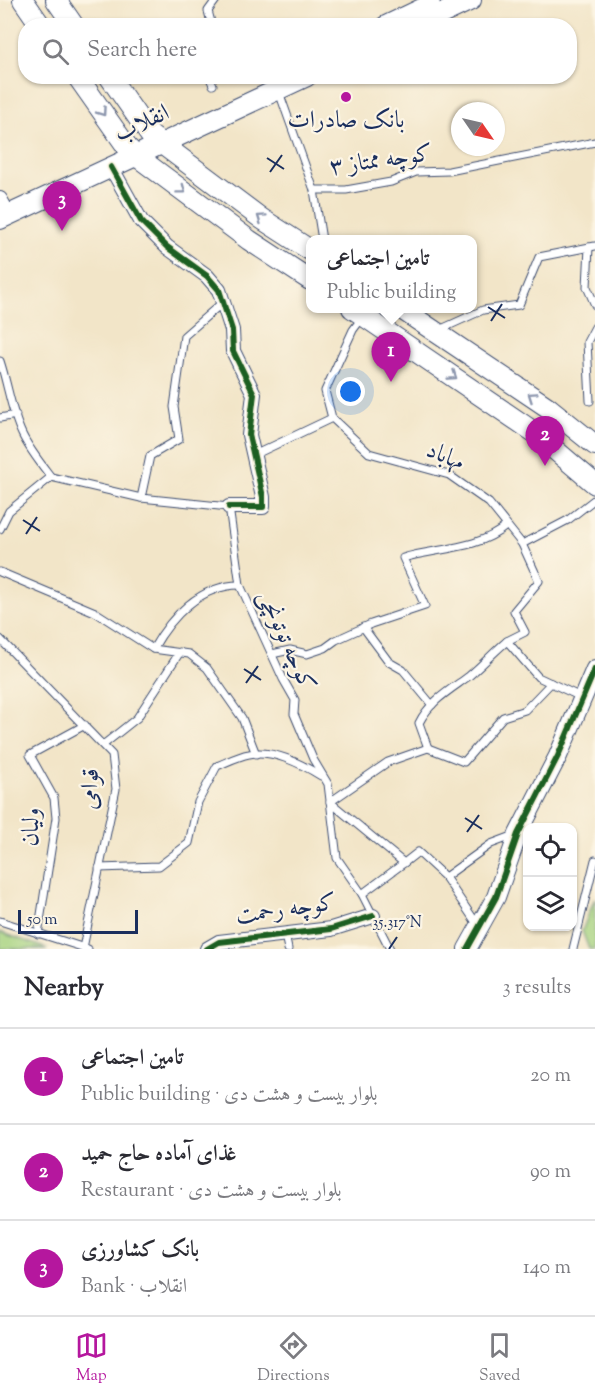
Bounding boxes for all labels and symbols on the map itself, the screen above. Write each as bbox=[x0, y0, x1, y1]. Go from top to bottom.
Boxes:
marker: بانک صادرات bbox=[339, 90, 353, 104]
street label: انقلاب bbox=[109, 96, 175, 152]
north arrow bbox=[451, 102, 505, 156]
place label: بانک صادرات bbox=[288, 104, 404, 138]
one-way arrow bbox=[95, 105, 106, 116]
street label: کوچه ممتاز ۳ bbox=[327, 137, 435, 185]
pin: 3 bbox=[42, 182, 82, 231]
one-way arrow bbox=[176, 182, 187, 193]
one-way arrow bbox=[257, 214, 268, 225]
pin: 1 bbox=[372, 332, 410, 382]
one-way arrow bbox=[447, 369, 458, 380]
your location bbox=[336, 377, 365, 406]
one-way arrow bbox=[528, 392, 539, 403]
pin: 2 bbox=[526, 416, 564, 466]
street label: مهاباد bbox=[420, 434, 470, 480]
street label: کوچه توتونچی bbox=[249, 585, 323, 697]
street label: قوامی bbox=[73, 768, 109, 810]
street label: ولیان bbox=[14, 807, 50, 847]
street label: کوچه رحمت bbox=[234, 886, 338, 934]
scale bar bbox=[18, 907, 138, 934]
text: 35.317°N bbox=[372, 913, 422, 934]

